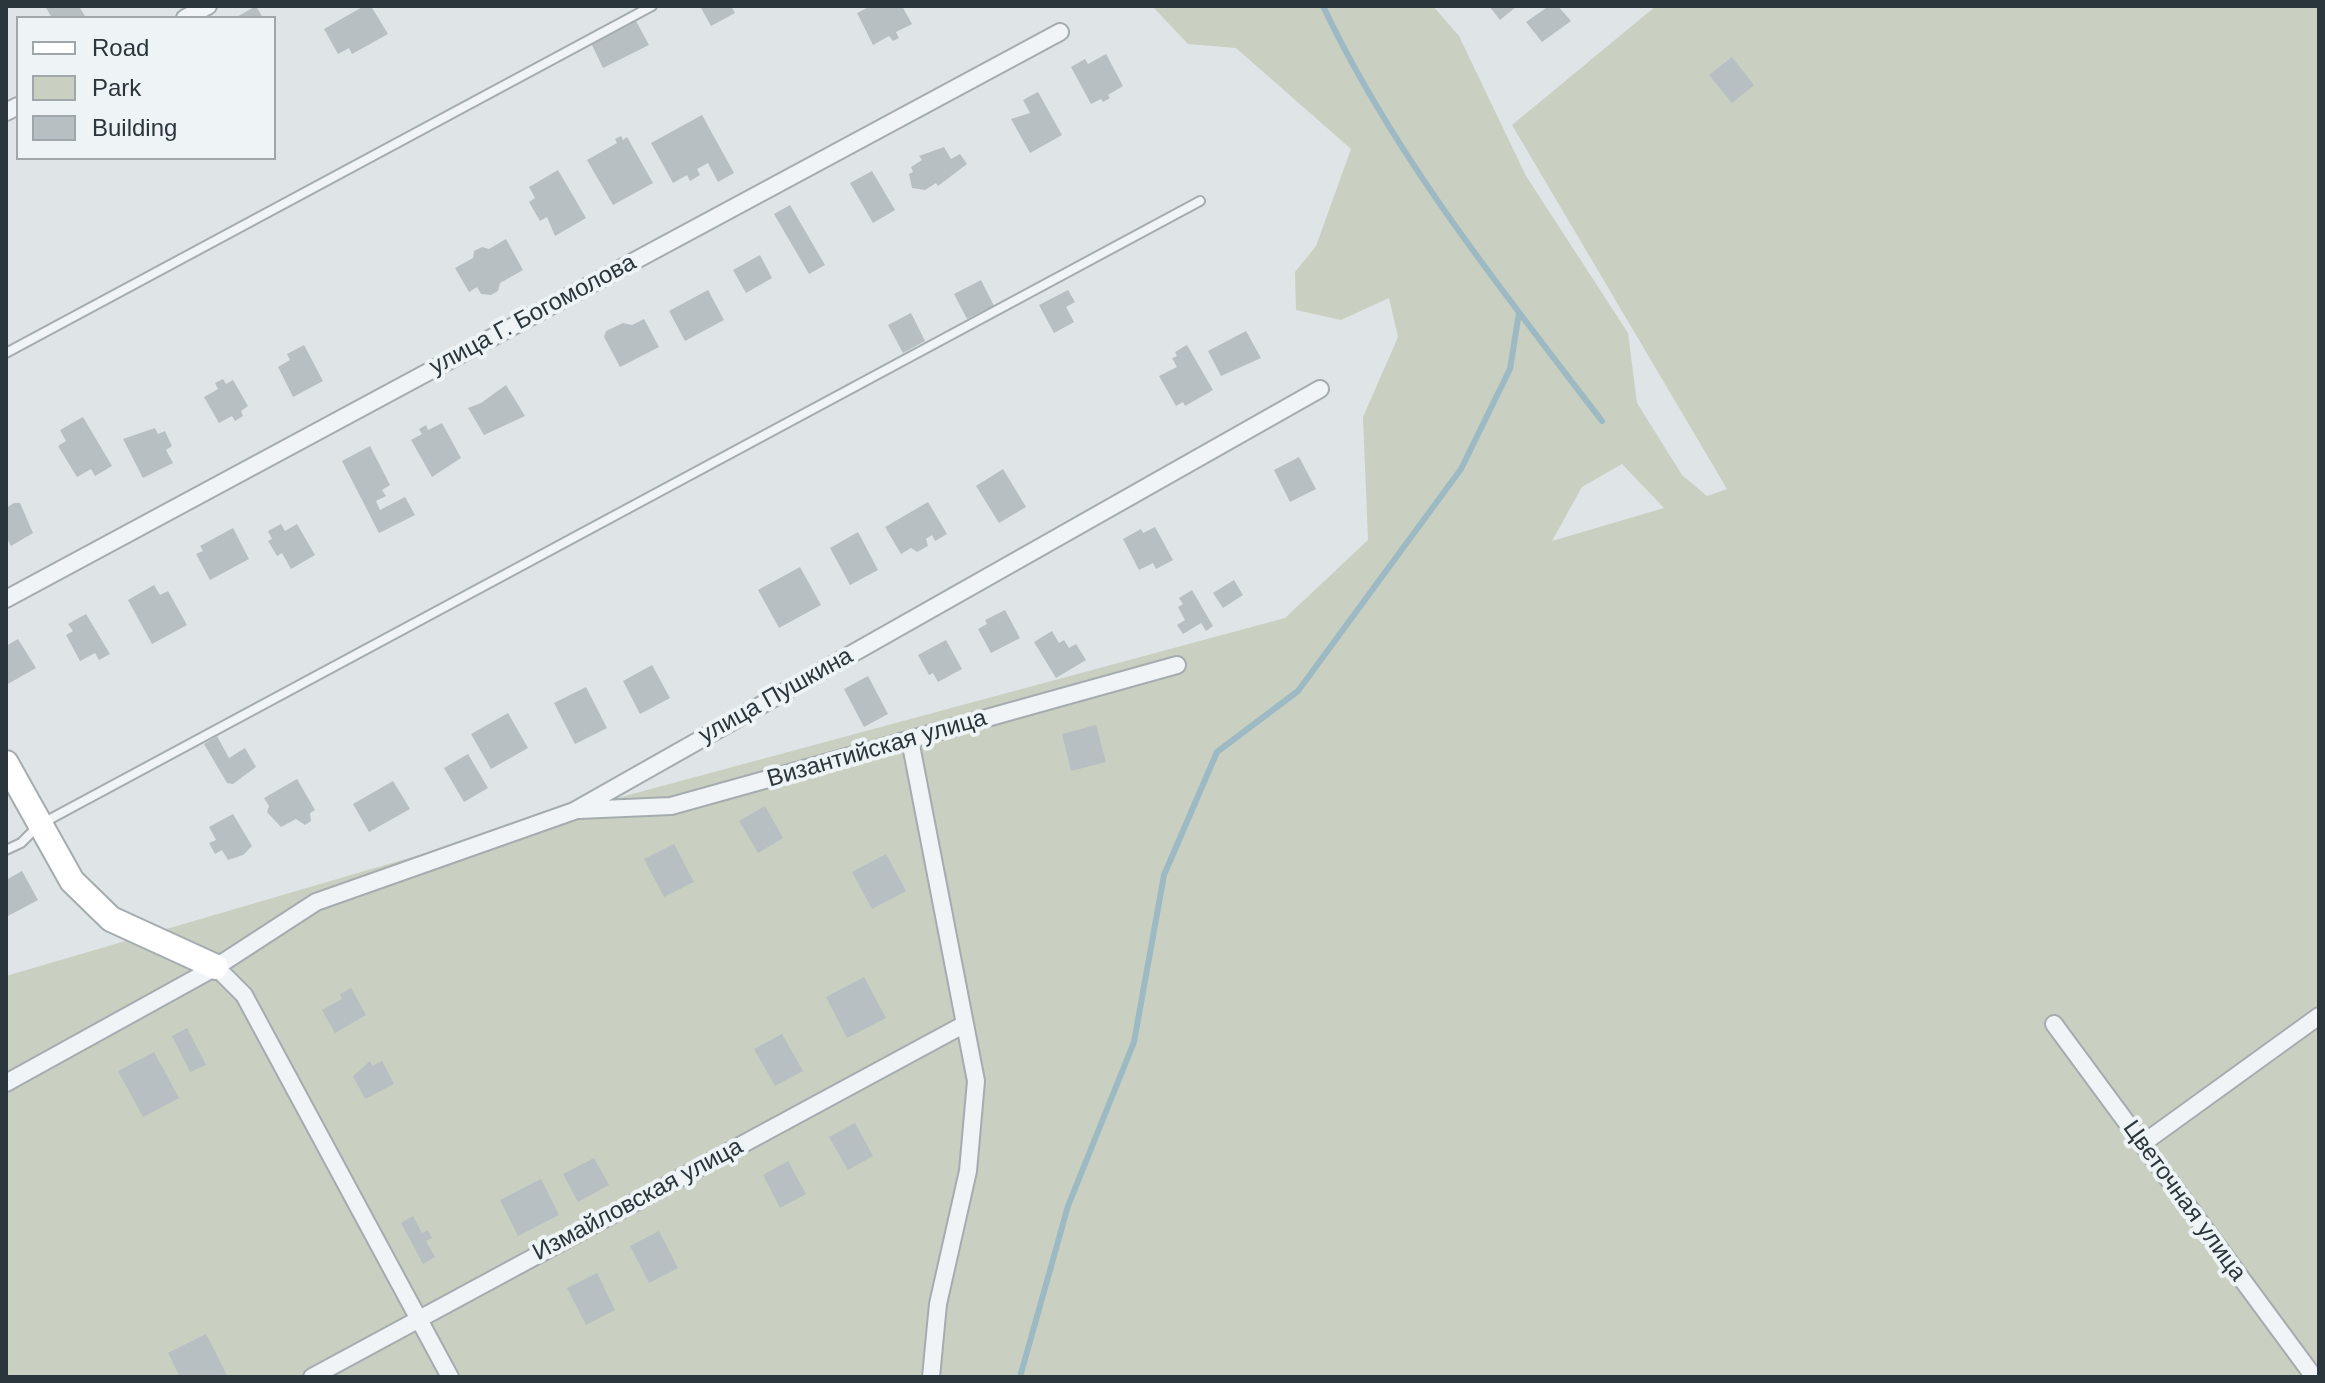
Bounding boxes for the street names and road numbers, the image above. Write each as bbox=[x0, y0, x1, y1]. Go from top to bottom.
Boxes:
street label: улица Г. Богомолова bbox=[425, 248, 641, 382]
street label: улица Пушкина bbox=[694, 642, 858, 750]
street label: Византийская улица bbox=[764, 704, 990, 794]
street label: Цветочная улица bbox=[2116, 1115, 2252, 1287]
street label: Измайловская улица bbox=[528, 1132, 748, 1268]

